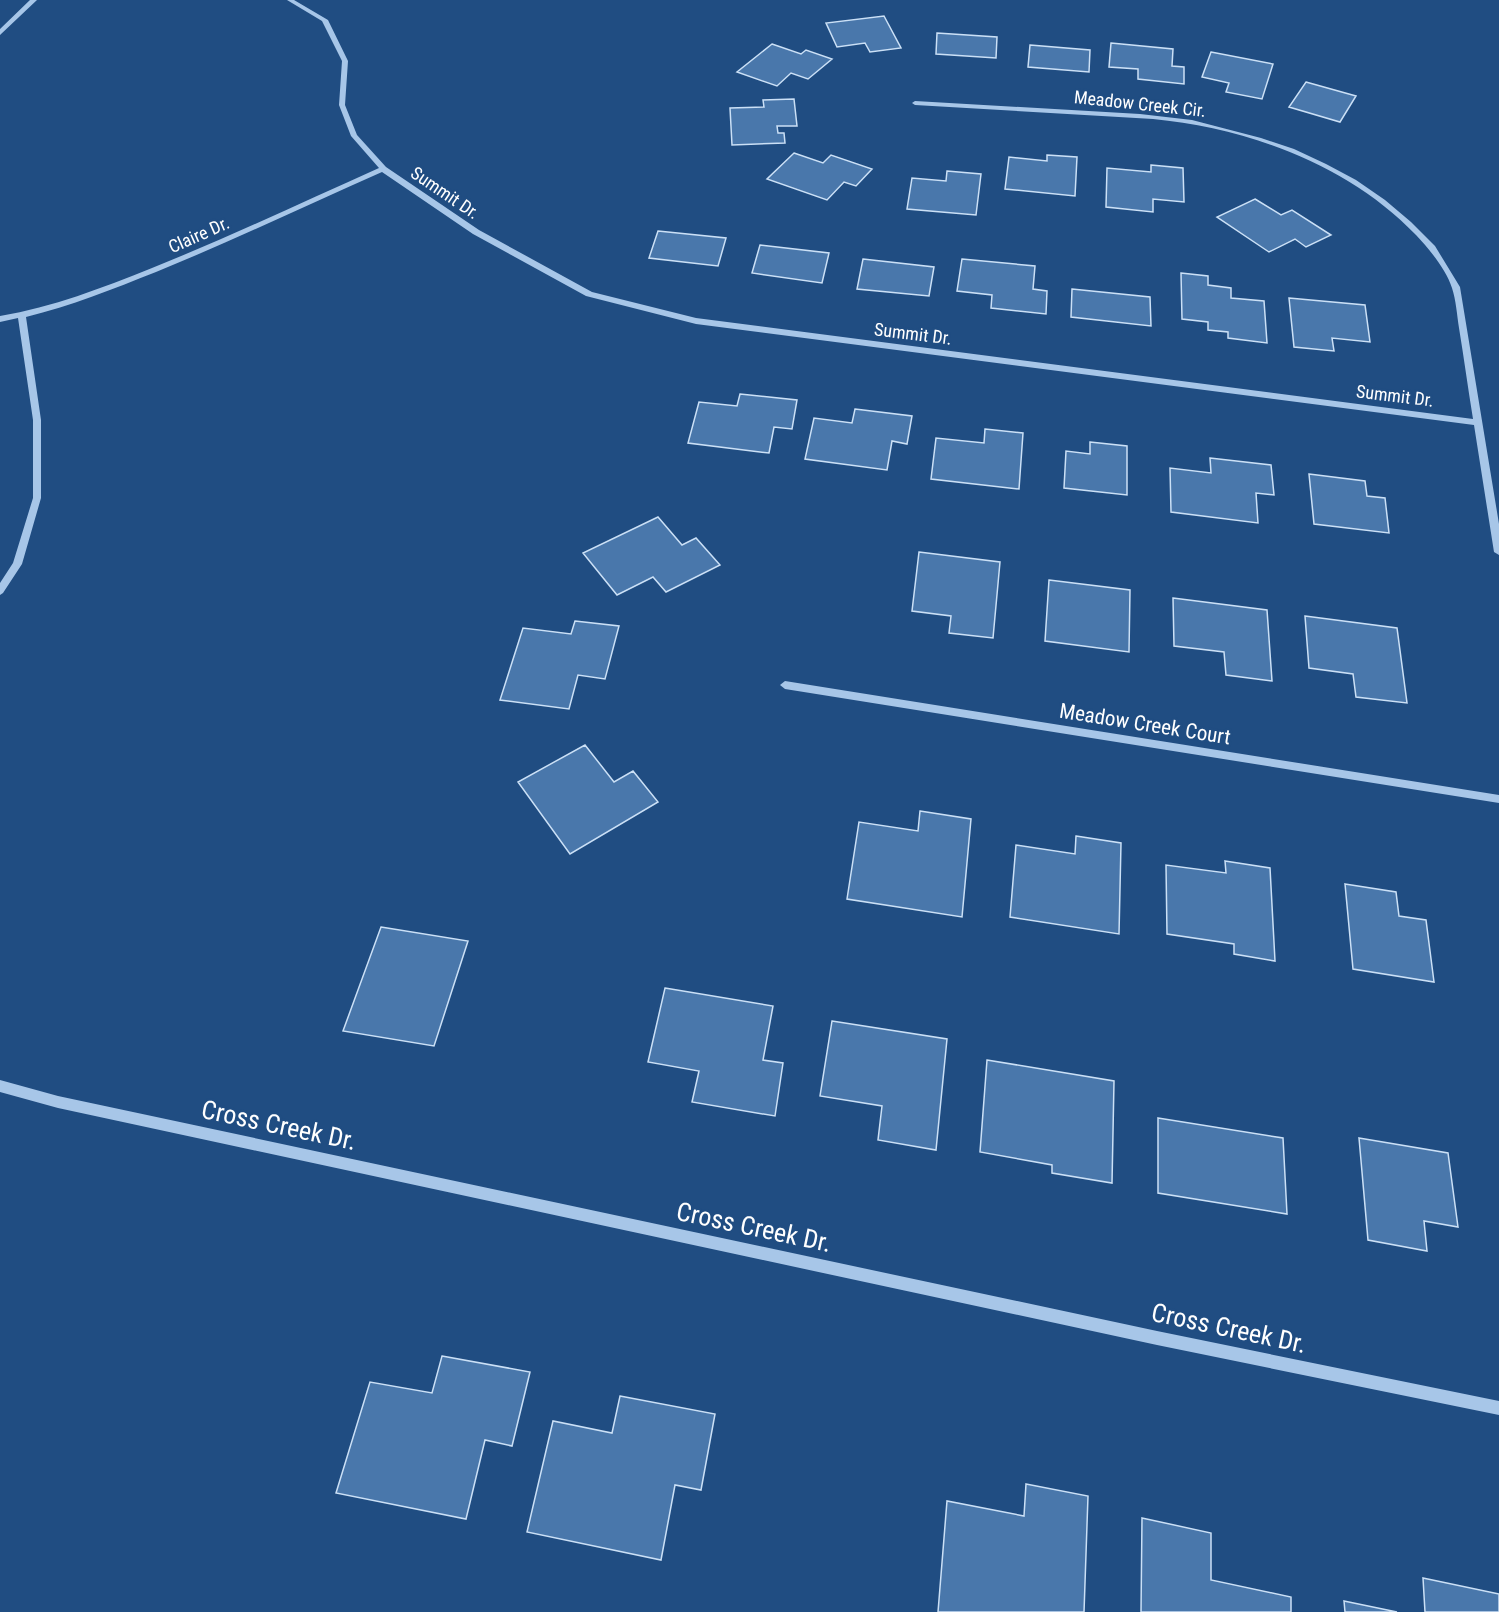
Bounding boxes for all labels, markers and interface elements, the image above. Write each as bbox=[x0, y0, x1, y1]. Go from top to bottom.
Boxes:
street label: Meadow Creek Cir. bbox=[1073, 86, 1207, 121]
street label: Summit Dr. bbox=[407, 162, 484, 223]
street label: Claire Dr. bbox=[165, 212, 232, 257]
street label: Summit Dr. bbox=[873, 318, 953, 349]
street label: Summit Dr. bbox=[1355, 380, 1435, 411]
street label: Meadow Creek Court bbox=[1058, 699, 1232, 749]
street label: Cross Creek Dr. bbox=[199, 1094, 359, 1156]
street label: Cross Creek Dr. bbox=[674, 1196, 834, 1258]
street label: Cross Creek Dr. bbox=[1149, 1297, 1309, 1359]

